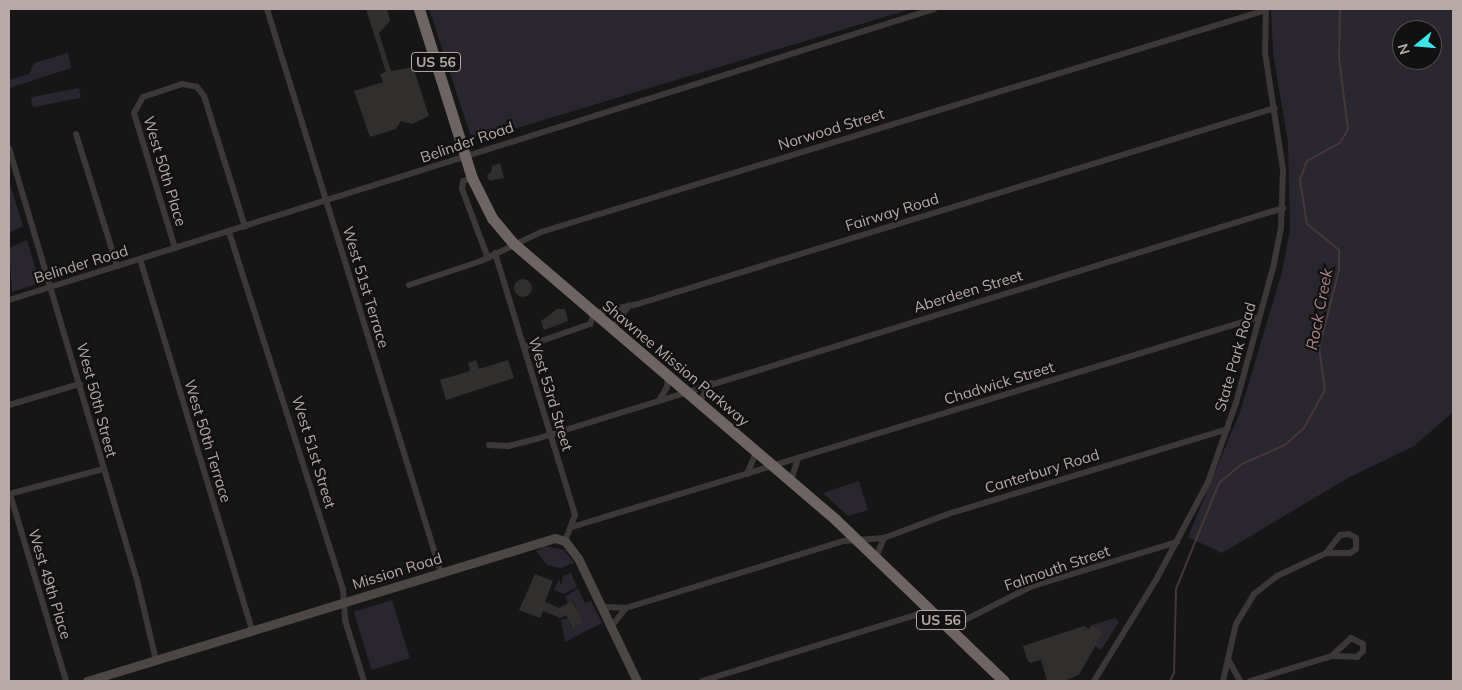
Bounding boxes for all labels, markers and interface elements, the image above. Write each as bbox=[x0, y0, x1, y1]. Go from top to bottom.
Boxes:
north arrow bbox=[1392, 20, 1442, 70]
text: N bbox=[1393, 41, 1414, 57]
road number: US 56 bbox=[410, 51, 462, 74]
street label: Norwood Street bbox=[776, 104, 886, 154]
street label: West 50th Place bbox=[140, 114, 190, 228]
street label: Belinder Road bbox=[418, 118, 516, 166]
street label: Fairway Road bbox=[843, 189, 941, 235]
street label: West 51st Terrace bbox=[339, 224, 393, 350]
street label: Belinder Road bbox=[32, 241, 130, 287]
street label: Aberdeen Street bbox=[911, 266, 1025, 316]
water label: Rock Creek bbox=[1302, 267, 1336, 351]
street label: Shawnee Mission Parkway bbox=[599, 296, 753, 430]
street label: State Park Road bbox=[1211, 300, 1259, 414]
street label: West 53rd Street bbox=[525, 335, 577, 453]
street label: West 50th Street bbox=[73, 341, 121, 459]
street label: Chadwick Street bbox=[942, 358, 1056, 408]
street label: West 50th Terrace bbox=[181, 377, 235, 505]
street label: West 51st Street bbox=[288, 394, 340, 510]
street label: Canterbury Road bbox=[983, 445, 1101, 497]
street label: West 49th Place bbox=[25, 527, 75, 641]
street label: Falmouth Street bbox=[1002, 541, 1112, 595]
street label: Mission Road bbox=[350, 549, 444, 593]
road number: US 56 bbox=[915, 608, 967, 632]

